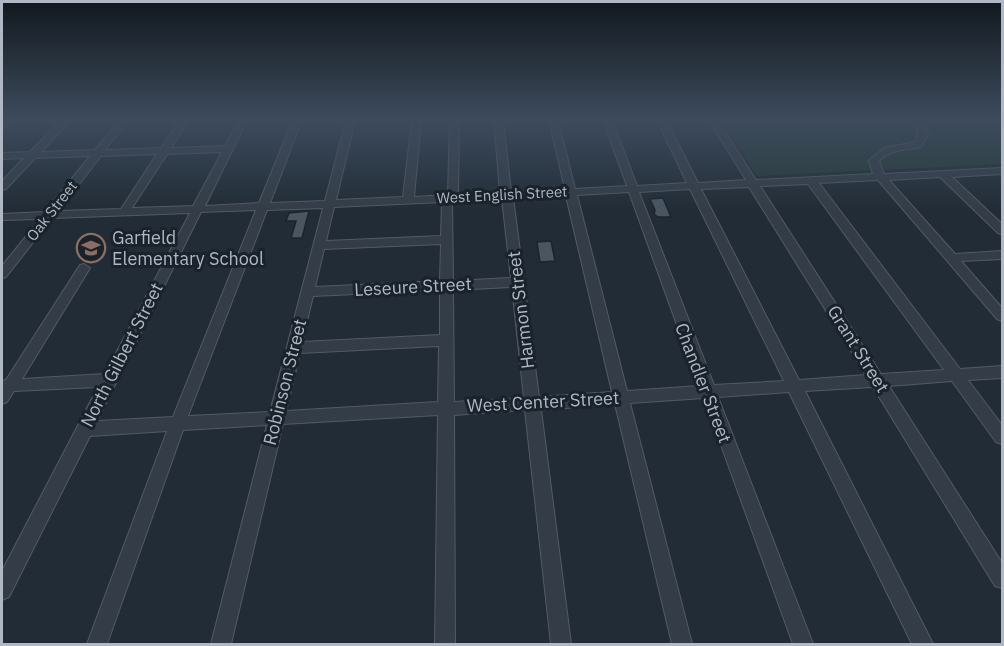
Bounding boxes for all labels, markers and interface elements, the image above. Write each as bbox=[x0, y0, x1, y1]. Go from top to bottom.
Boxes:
street label: Oak Street bbox=[22, 177, 81, 245]
street label: West English Street bbox=[436, 182, 568, 207]
place label: Garfield Elementary School bbox=[112, 226, 264, 270]
school or university icon: Garfield Elementary School bbox=[75, 232, 107, 264]
street label: Harmon Street bbox=[502, 250, 539, 370]
street label: Leseure Street bbox=[354, 272, 472, 301]
street label: North Gilbert Street bbox=[75, 279, 168, 431]
street label: Grant Street bbox=[822, 301, 894, 397]
street label: Robinson Street bbox=[258, 316, 311, 447]
street label: Chandler Street bbox=[670, 320, 737, 446]
street label: West Center Street bbox=[466, 386, 620, 417]

